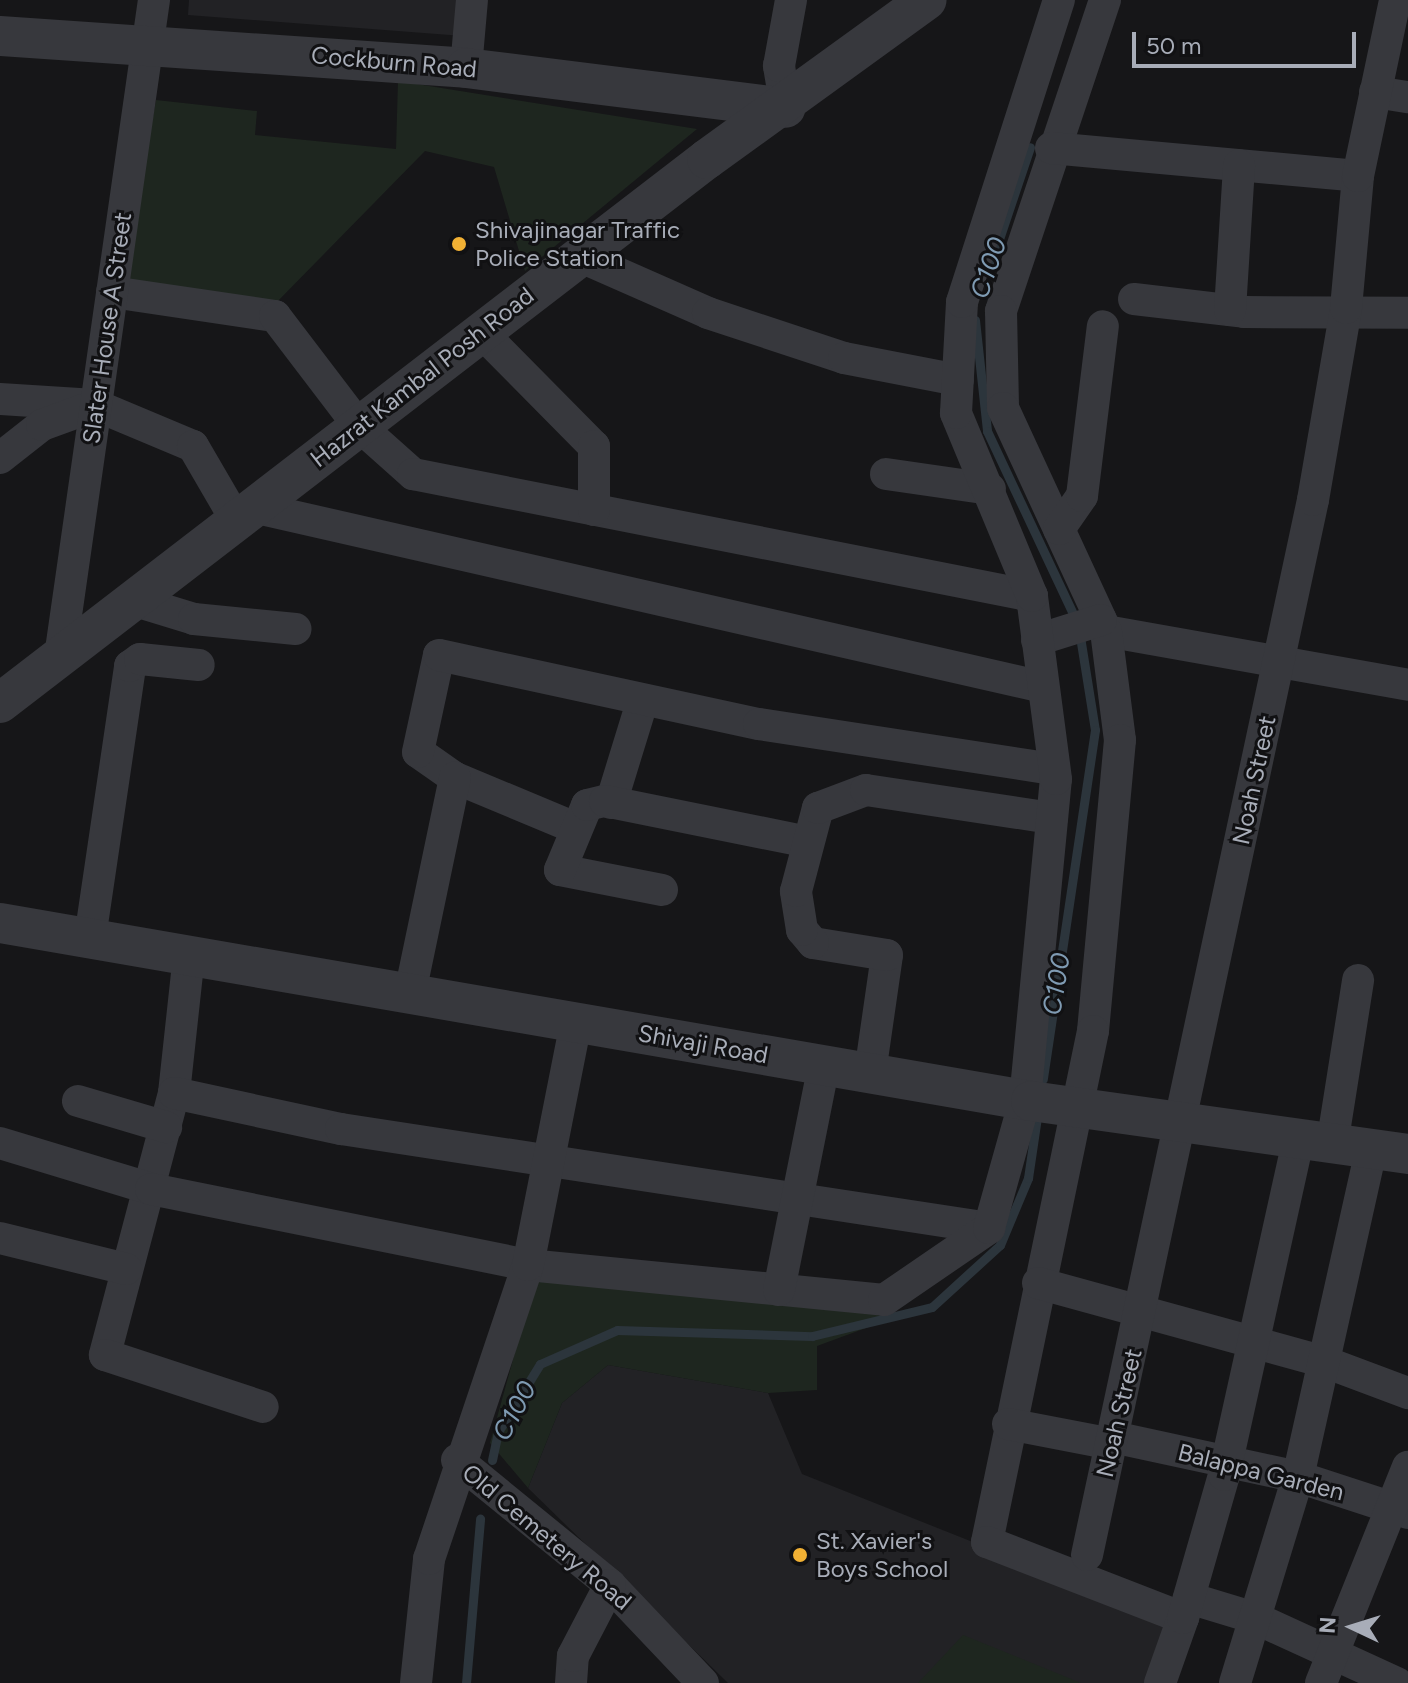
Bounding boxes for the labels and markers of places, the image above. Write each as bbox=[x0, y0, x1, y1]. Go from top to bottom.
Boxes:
place label: Shivajinagar Traffic Police Station bbox=[475, 216, 680, 272]
marker: Shivajinagar Traffic Police Station bbox=[450, 235, 468, 253]
place label: St. Xavier's Boys School bbox=[816, 1527, 948, 1583]
marker: St. Xavier's Boys School bbox=[791, 1546, 809, 1564]

